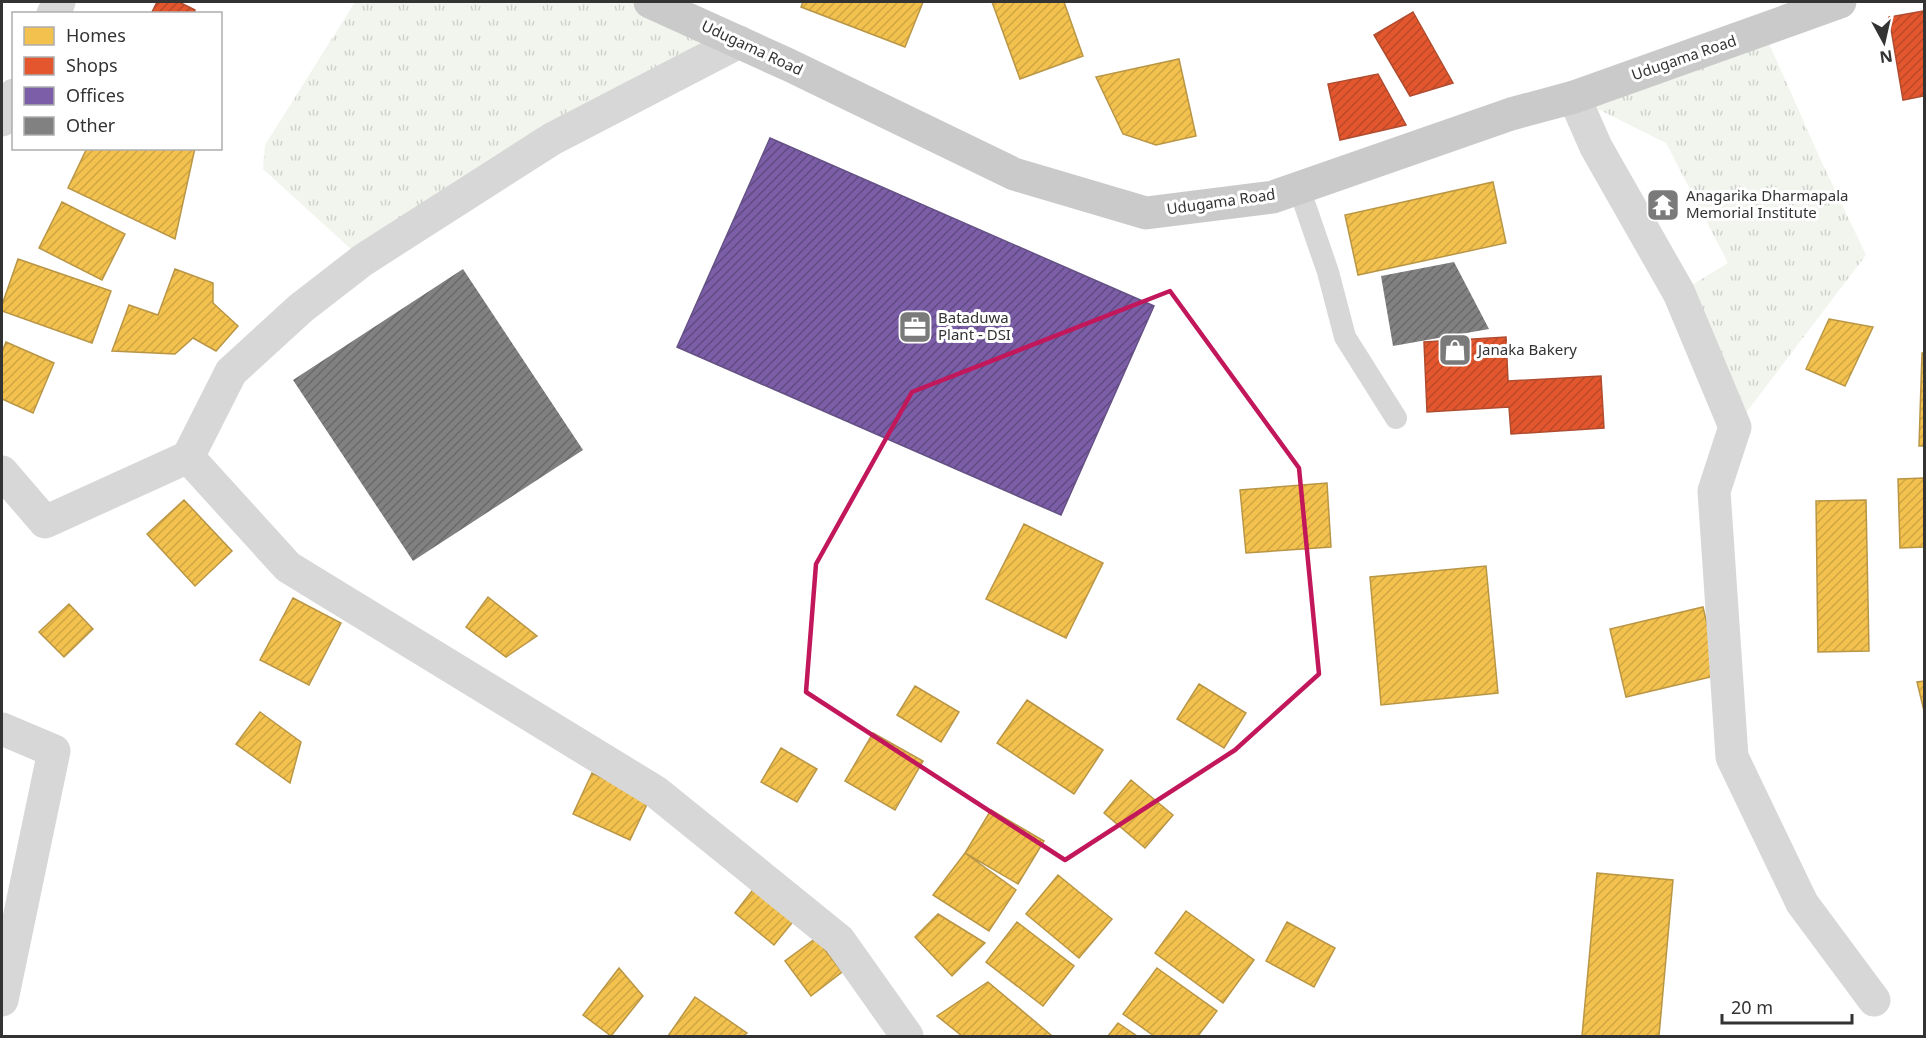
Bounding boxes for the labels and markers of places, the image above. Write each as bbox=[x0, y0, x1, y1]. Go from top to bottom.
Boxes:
place label: Anagarika Dharmapala Memorial Institute bbox=[1686, 185, 1849, 222]
temple icon: Anagarika Dharmapala Memorial Institute bbox=[1645, 187, 1681, 223]
place label: Bataduwa Plant - DSI bbox=[938, 307, 1011, 344]
office icon: Bataduwa Plant - DSI bbox=[897, 309, 933, 345]
shop icon: Janaka Bakery bbox=[1437, 332, 1473, 368]
place label: Janaka Bakery bbox=[1476, 339, 1577, 359]

